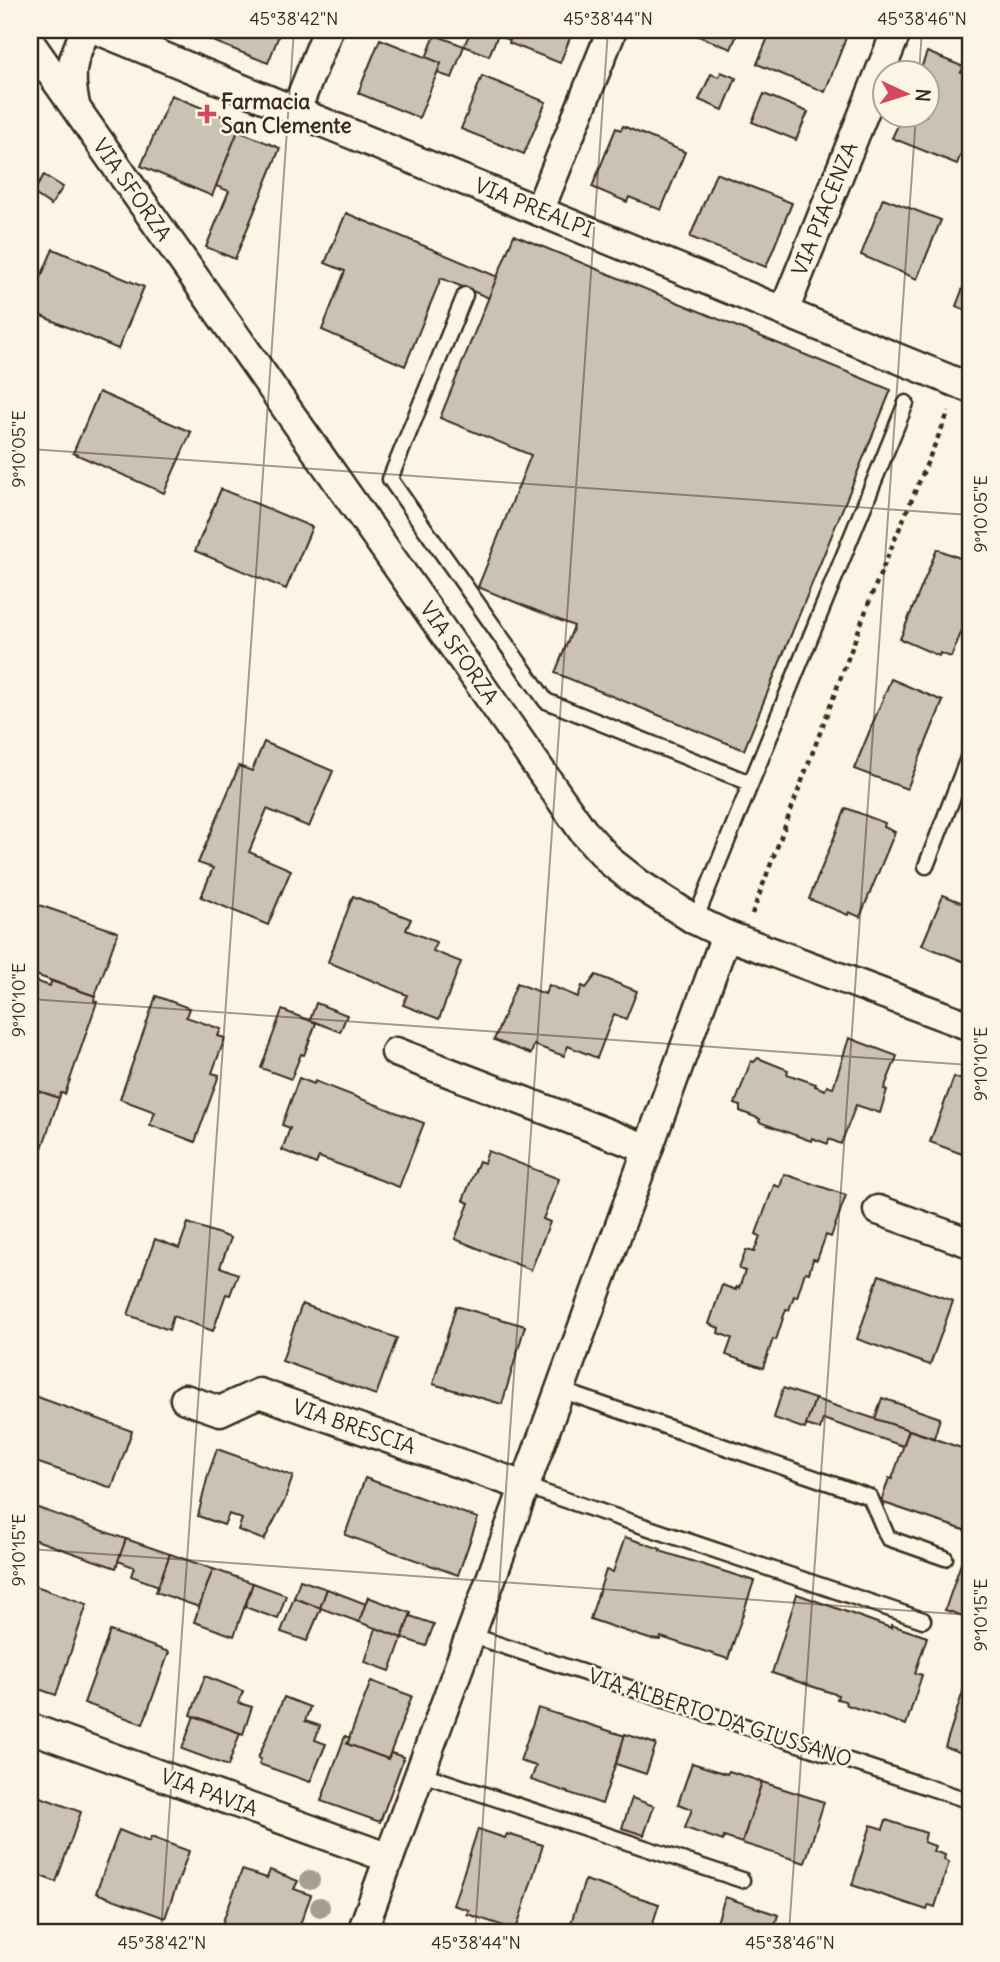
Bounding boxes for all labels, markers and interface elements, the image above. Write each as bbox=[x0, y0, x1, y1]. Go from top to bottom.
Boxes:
text: 45°38'42"N bbox=[249, 7, 339, 30]
text: 45°38'44"N bbox=[563, 7, 653, 30]
text: 45°38'46"N bbox=[877, 7, 967, 30]
north arrow bbox=[870, 60, 940, 130]
place label: Farmacia San Clemente bbox=[221, 88, 352, 139]
text: N bbox=[911, 88, 935, 103]
marker: Farmacia San Clemente bbox=[199, 106, 215, 122]
street label: VIA SFORZA bbox=[87, 133, 178, 246]
street label: VIA PIACENZA bbox=[785, 138, 864, 280]
street label: VIA PREALPI bbox=[471, 171, 597, 244]
text: 9°10'05"E bbox=[7, 410, 30, 488]
text: 9°10'05"E bbox=[969, 475, 992, 553]
street label: VIA SFORZA bbox=[414, 596, 505, 709]
text: 9°10'10"E bbox=[7, 963, 30, 1037]
text: 9°10'10"E bbox=[969, 1027, 992, 1101]
street label: VIA BRESCIA bbox=[289, 1393, 419, 1460]
text: 9°10'15"E bbox=[7, 1513, 30, 1587]
text: 9°10'15"E bbox=[969, 1578, 992, 1652]
street label: VIA ALBERTO DA GIUSSANO bbox=[585, 1662, 856, 1773]
street label: VIA PAVIA bbox=[157, 1763, 261, 1823]
text: 45°38'42"N bbox=[117, 1931, 207, 1954]
text: 45°38'44"N bbox=[431, 1931, 521, 1954]
text: 45°38'46"N bbox=[745, 1931, 835, 1954]

